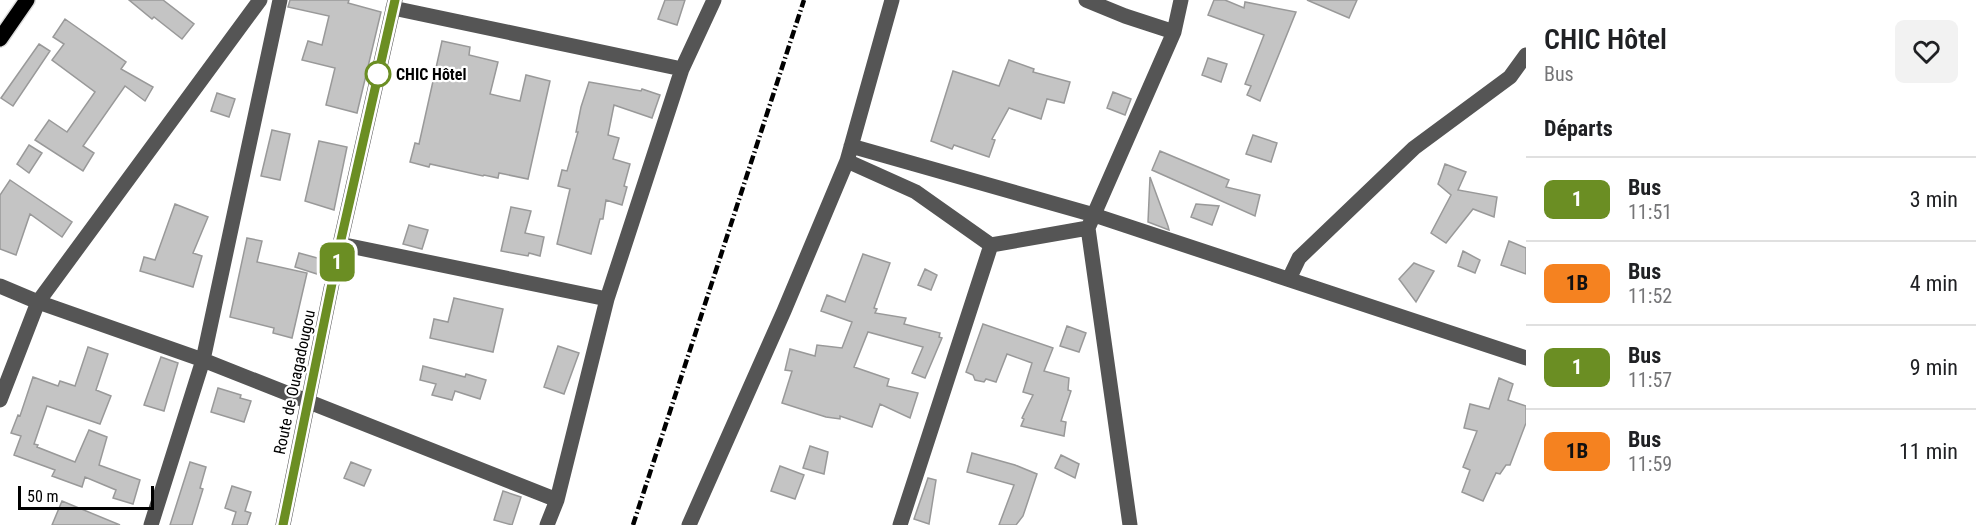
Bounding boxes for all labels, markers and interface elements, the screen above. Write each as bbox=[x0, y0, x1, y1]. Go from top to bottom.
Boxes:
button: heart bbox=[1895, 20, 1958, 83]
text: CHIC Hôtel bbox=[1544, 23, 1667, 56]
marker: CHIC Hôtel bbox=[365, 61, 391, 87]
text: Bus bbox=[1544, 62, 1574, 86]
place label: CHIC Hôtel bbox=[396, 65, 466, 84]
text: Départs bbox=[1544, 116, 1613, 141]
text: Bus bbox=[1628, 175, 1661, 200]
text: 1 bbox=[1572, 187, 1582, 211]
text: 3 min bbox=[1910, 187, 1958, 212]
text: 11:51 bbox=[1628, 200, 1672, 224]
line badge: 1 bbox=[318, 242, 356, 282]
text: 1 bbox=[332, 250, 342, 274]
text: Bus bbox=[1628, 259, 1661, 284]
text: 1B bbox=[1566, 271, 1588, 295]
text: 4 min bbox=[1910, 271, 1958, 296]
text: 11:52 bbox=[1628, 284, 1672, 308]
street label: Route de Ouagadougou bbox=[270, 308, 319, 456]
text: Bus bbox=[1628, 343, 1661, 368]
text: 1 bbox=[1572, 355, 1582, 379]
text: 9 min bbox=[1910, 355, 1958, 380]
text: 11:57 bbox=[1628, 368, 1672, 392]
text: Bus bbox=[1628, 427, 1661, 452]
text: 1B bbox=[1566, 439, 1588, 463]
text: 11 min bbox=[1899, 439, 1958, 464]
text: 11:59 bbox=[1628, 452, 1672, 476]
scale bar bbox=[18, 483, 154, 510]
text: 50 m bbox=[27, 487, 59, 506]

